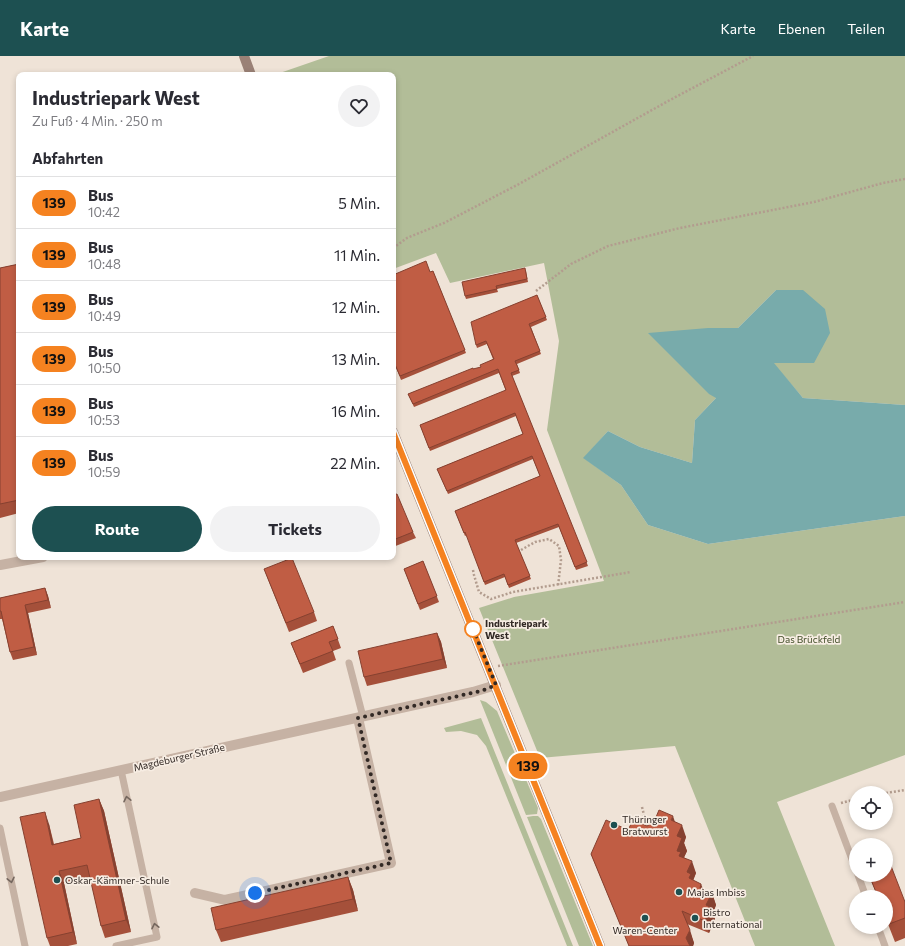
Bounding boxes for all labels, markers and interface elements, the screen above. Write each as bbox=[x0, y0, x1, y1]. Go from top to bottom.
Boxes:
text: Karte bbox=[20, 17, 69, 40]
text: Karte bbox=[720, 20, 756, 37]
text: Ebenen bbox=[778, 20, 825, 37]
text: Teilen bbox=[847, 20, 885, 37]
button: heart bbox=[338, 85, 380, 127]
text: Industriepark West bbox=[32, 86, 200, 109]
text: Zu Fuß · 4 Min. · 250 m bbox=[32, 113, 163, 129]
text: Abfahrten bbox=[32, 149, 103, 167]
text: Bus bbox=[88, 186, 113, 204]
text: 139 bbox=[42, 194, 66, 211]
text: 5 Min. bbox=[338, 194, 380, 212]
text: 10:42 bbox=[88, 204, 120, 220]
text: Bus bbox=[88, 238, 113, 256]
text: 139 bbox=[42, 246, 66, 263]
text: 11 Min. bbox=[334, 246, 380, 264]
text: 10:48 bbox=[88, 256, 121, 272]
text: Bus bbox=[88, 290, 113, 308]
text: 139 bbox=[42, 298, 66, 315]
text: 12 Min. bbox=[332, 298, 380, 316]
text: 10:49 bbox=[88, 308, 121, 324]
text: Bus bbox=[88, 342, 113, 360]
text: 139 bbox=[42, 350, 66, 367]
text: 13 Min. bbox=[332, 350, 380, 368]
text: 10:50 bbox=[88, 360, 121, 376]
text: Bus bbox=[88, 394, 113, 412]
text: 139 bbox=[42, 402, 66, 419]
text: 16 Min. bbox=[331, 402, 380, 420]
text: 10:53 bbox=[88, 412, 120, 428]
text: Bus bbox=[88, 446, 113, 464]
text: 139 bbox=[42, 454, 66, 471]
text: 22 Min. bbox=[330, 454, 380, 472]
text: 10:59 bbox=[88, 464, 120, 480]
button: Route bbox=[32, 506, 202, 552]
button: Tickets bbox=[210, 506, 380, 552]
place label: Industriepark West bbox=[485, 617, 548, 641]
marker: Industriepark West bbox=[464, 620, 482, 638]
park label: Das Brückfeld bbox=[778, 633, 841, 645]
street label: Magdeburger Straße bbox=[132, 741, 226, 773]
line badge: 139 bbox=[505, 753, 551, 779]
text: 139 bbox=[516, 757, 540, 774]
map controls bbox=[849, 786, 893, 934]
button: locate bbox=[849, 786, 893, 830]
one-way arrow bbox=[124, 796, 132, 802]
place label: Thüringer Bratwurst bbox=[622, 813, 668, 837]
marker: Thüringer Bratwurst bbox=[609, 820, 619, 830]
button: + bbox=[849, 838, 893, 882]
place label: Oskar-Kämmer-Schule bbox=[65, 874, 169, 886]
marker: Oskar-Kämmer-Schule bbox=[52, 875, 62, 885]
one-way arrow bbox=[6, 877, 14, 883]
your location bbox=[245, 883, 265, 903]
place label: Majas Imbiss bbox=[687, 886, 745, 898]
marker: Majas Imbiss bbox=[674, 887, 684, 897]
button: − bbox=[849, 890, 893, 934]
place label: Bistro International bbox=[703, 906, 762, 930]
marker: Waren-Center bbox=[640, 913, 650, 923]
marker: Bistro International bbox=[690, 913, 700, 923]
one-way arrow bbox=[151, 923, 159, 929]
place label: Waren-Center bbox=[612, 924, 678, 936]

